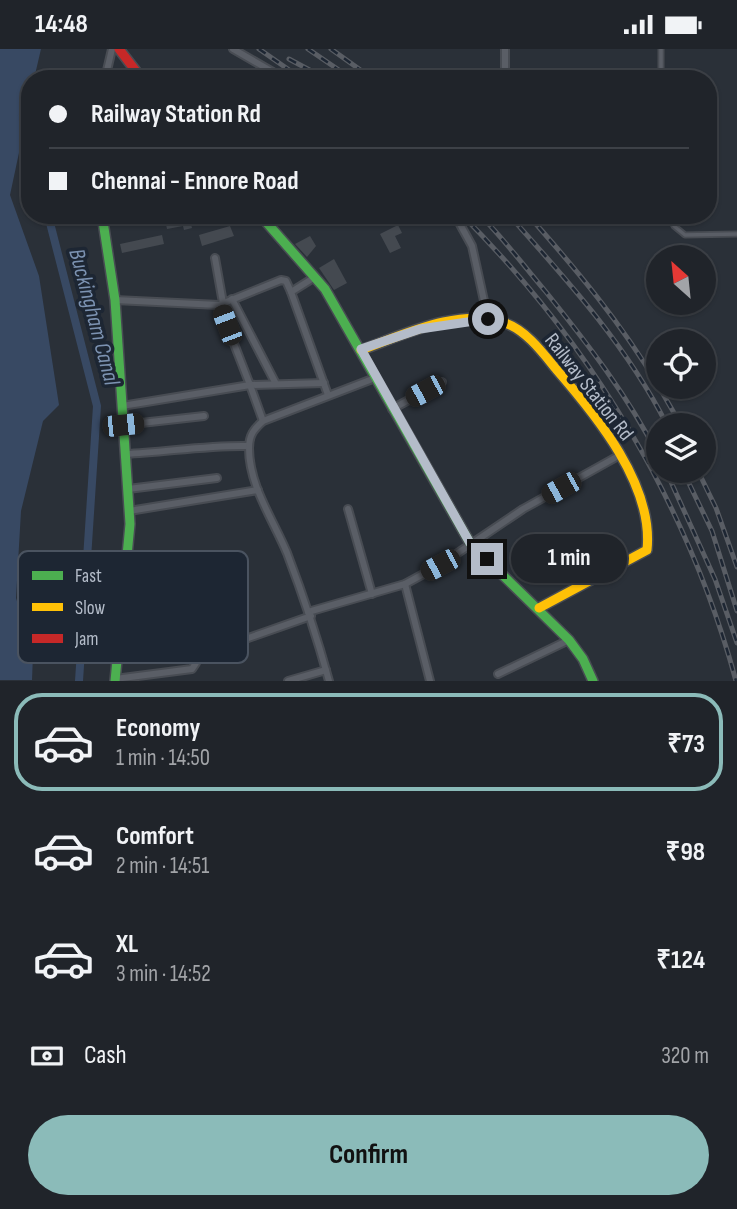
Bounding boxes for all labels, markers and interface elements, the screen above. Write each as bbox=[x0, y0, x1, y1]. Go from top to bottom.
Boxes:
text: 14:48 bbox=[35, 9, 88, 40]
text: Railway Station Rd bbox=[91, 99, 261, 130]
text: Chennai - Ennore Road bbox=[91, 166, 299, 197]
north arrow bbox=[646, 245, 716, 315]
map controls bbox=[646, 245, 716, 483]
water label: Buckingham Canal bbox=[62, 246, 126, 389]
car bbox=[210, 302, 245, 348]
route start bbox=[472, 303, 504, 335]
street label: Railway Station Rd bbox=[539, 328, 639, 446]
button: locate bbox=[646, 329, 716, 399]
car bbox=[402, 372, 449, 410]
car bbox=[102, 412, 145, 438]
button: layers bbox=[646, 413, 716, 483]
car bbox=[538, 469, 585, 507]
callout: 1 min bbox=[512, 535, 627, 583]
route end bbox=[471, 543, 503, 575]
text: 1 min bbox=[548, 544, 590, 572]
car bbox=[417, 546, 464, 584]
legend bbox=[18, 551, 248, 663]
text: Fast bbox=[75, 565, 102, 588]
text: Slow bbox=[75, 597, 105, 620]
text: Jam bbox=[74, 628, 98, 651]
icon: car bbox=[32, 711, 95, 774]
text: Economy bbox=[116, 713, 200, 744]
text: ₹73 bbox=[667, 729, 705, 760]
text: 1 min · 14:50 bbox=[116, 744, 210, 772]
icon: car bbox=[32, 819, 95, 882]
text: Comfort bbox=[116, 821, 194, 852]
text: ₹98 bbox=[666, 837, 705, 868]
text: 2 min · 14:51 bbox=[116, 852, 209, 880]
icon: car bbox=[32, 927, 95, 990]
text: XL bbox=[116, 929, 138, 960]
text: ₹124 bbox=[656, 945, 705, 976]
text: 3 min · 14:52 bbox=[116, 960, 211, 988]
icon: cash bbox=[28, 1037, 66, 1075]
text: Cash bbox=[84, 1040, 127, 1071]
text: 320 m bbox=[661, 1042, 709, 1070]
button: Confirm bbox=[28, 1115, 709, 1195]

